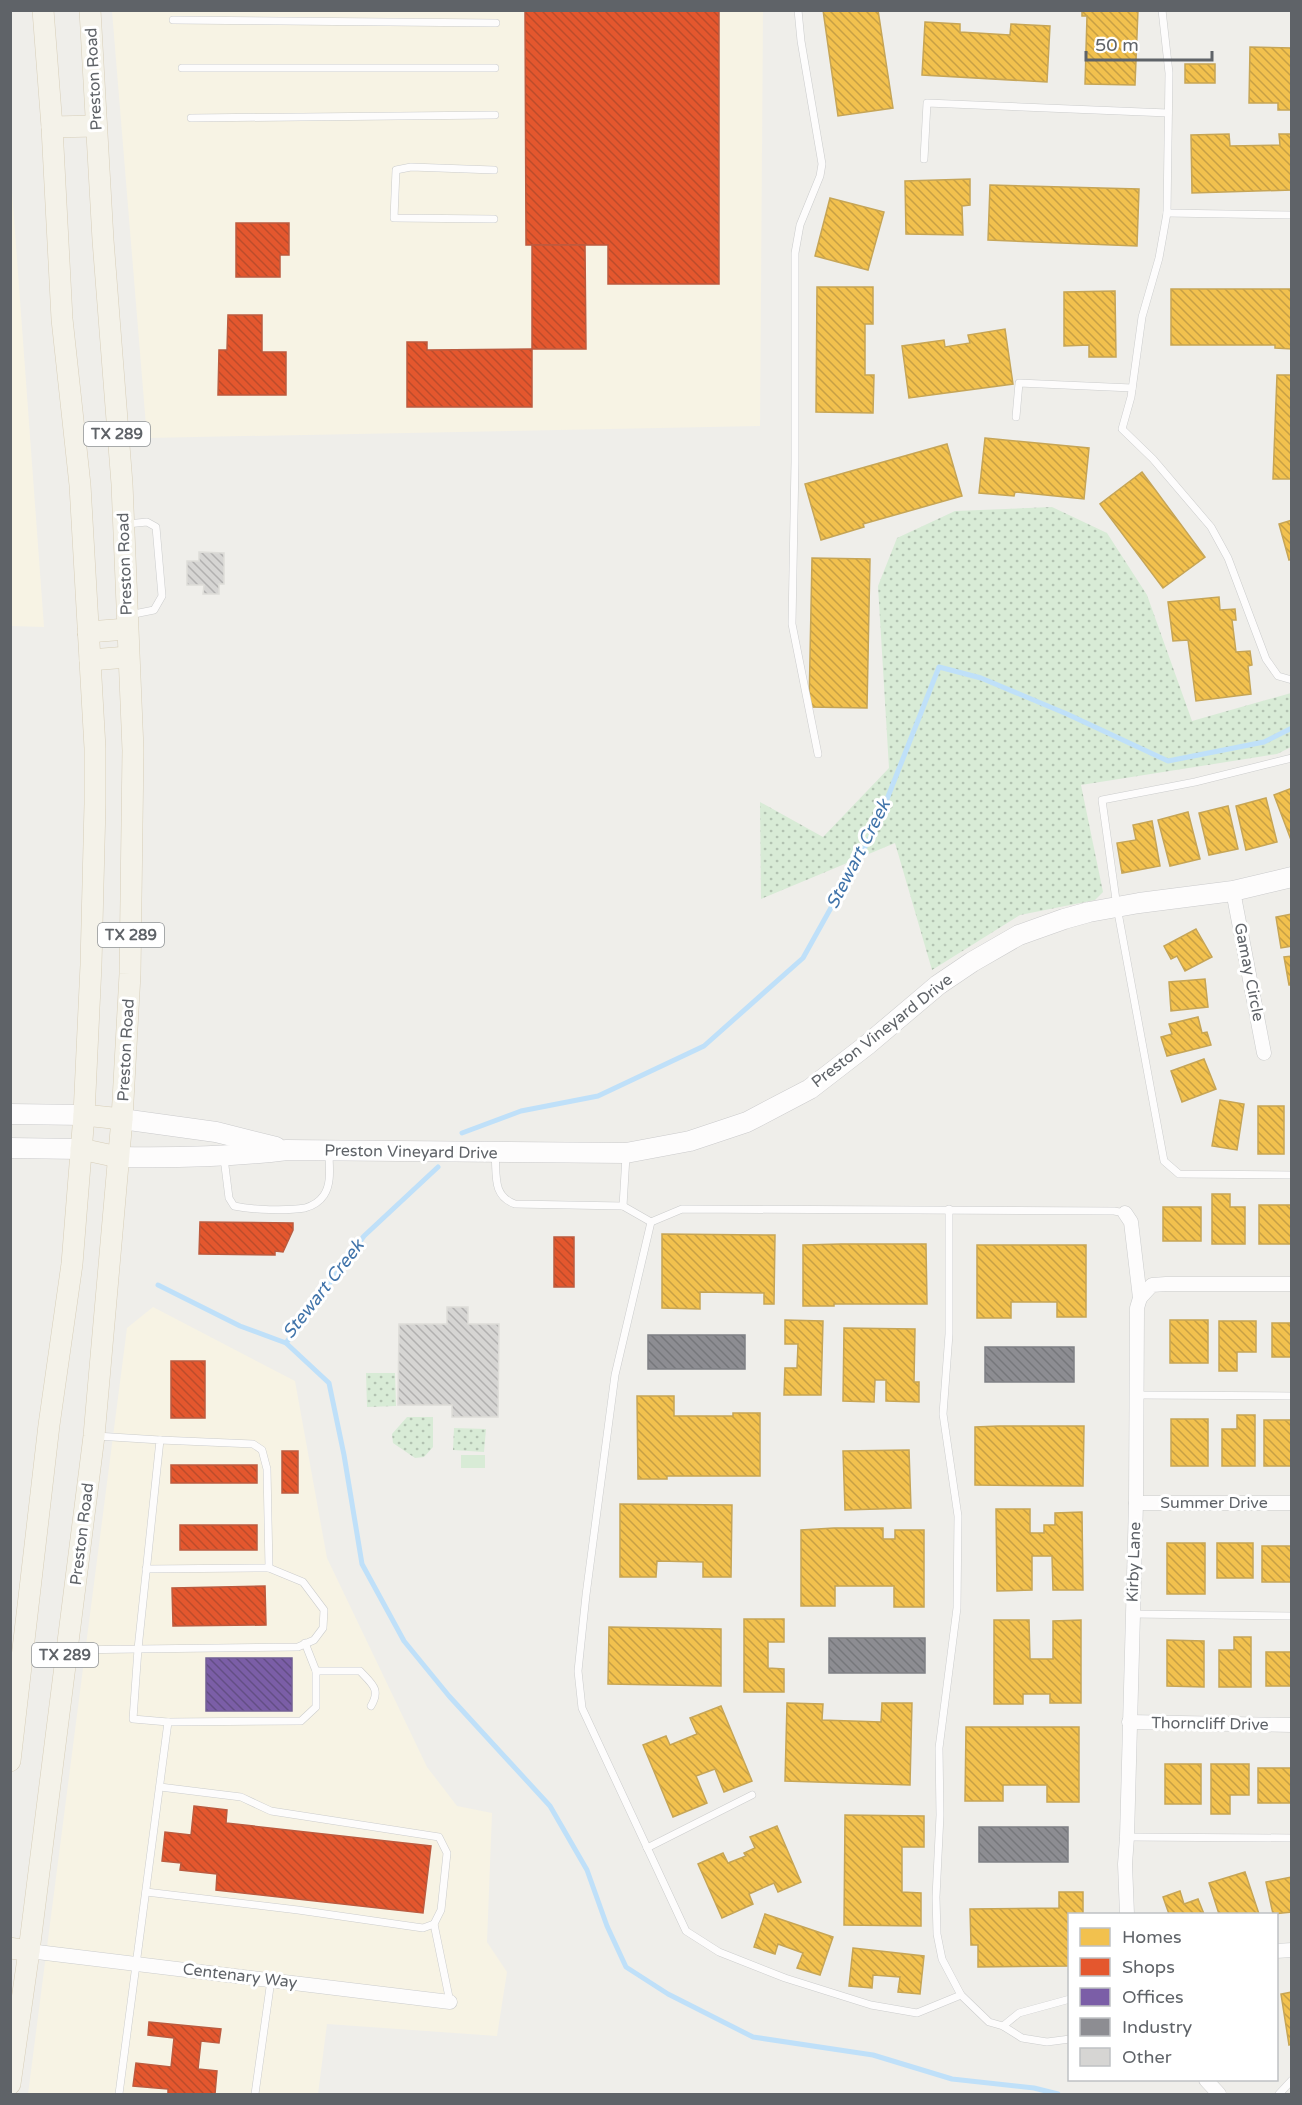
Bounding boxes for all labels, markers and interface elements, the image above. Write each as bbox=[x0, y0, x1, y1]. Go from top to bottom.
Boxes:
scale bar bbox=[1086, 24, 1212, 62]
street label: Preston Road bbox=[81, 27, 107, 131]
text: 50 m bbox=[1095, 34, 1139, 56]
road number: TX 289 bbox=[84, 422, 150, 446]
street label: Preston Road bbox=[113, 512, 137, 616]
water label: Stewart Creek bbox=[821, 795, 895, 912]
street label: Gamay Circle bbox=[1230, 921, 1268, 1023]
road number: TX 289 bbox=[98, 923, 164, 947]
street label: Preston Vineyard Drive bbox=[807, 970, 957, 1092]
street label: Preston Road bbox=[113, 998, 139, 1102]
street label: Preston Vineyard Drive bbox=[324, 1140, 498, 1164]
water label: Stewart Creek bbox=[278, 1234, 369, 1343]
street label: Preston Road bbox=[66, 1482, 98, 1586]
street label: Summer Drive bbox=[1160, 1493, 1268, 1513]
street label: Kirby Lane bbox=[1123, 1521, 1145, 1603]
road number: TX 289 bbox=[32, 1643, 98, 1667]
street label: Thorncliff Drive bbox=[1151, 1713, 1269, 1735]
legend bbox=[1068, 1913, 1278, 2081]
text: Homes bbox=[1122, 1926, 1182, 1948]
text: Shops bbox=[1122, 1956, 1175, 1978]
street label: Centenary Way bbox=[182, 1959, 299, 1993]
text: Offices bbox=[1122, 1986, 1184, 2008]
text: Industry bbox=[1122, 2016, 1193, 2038]
text: Other bbox=[1122, 2046, 1172, 2068]

